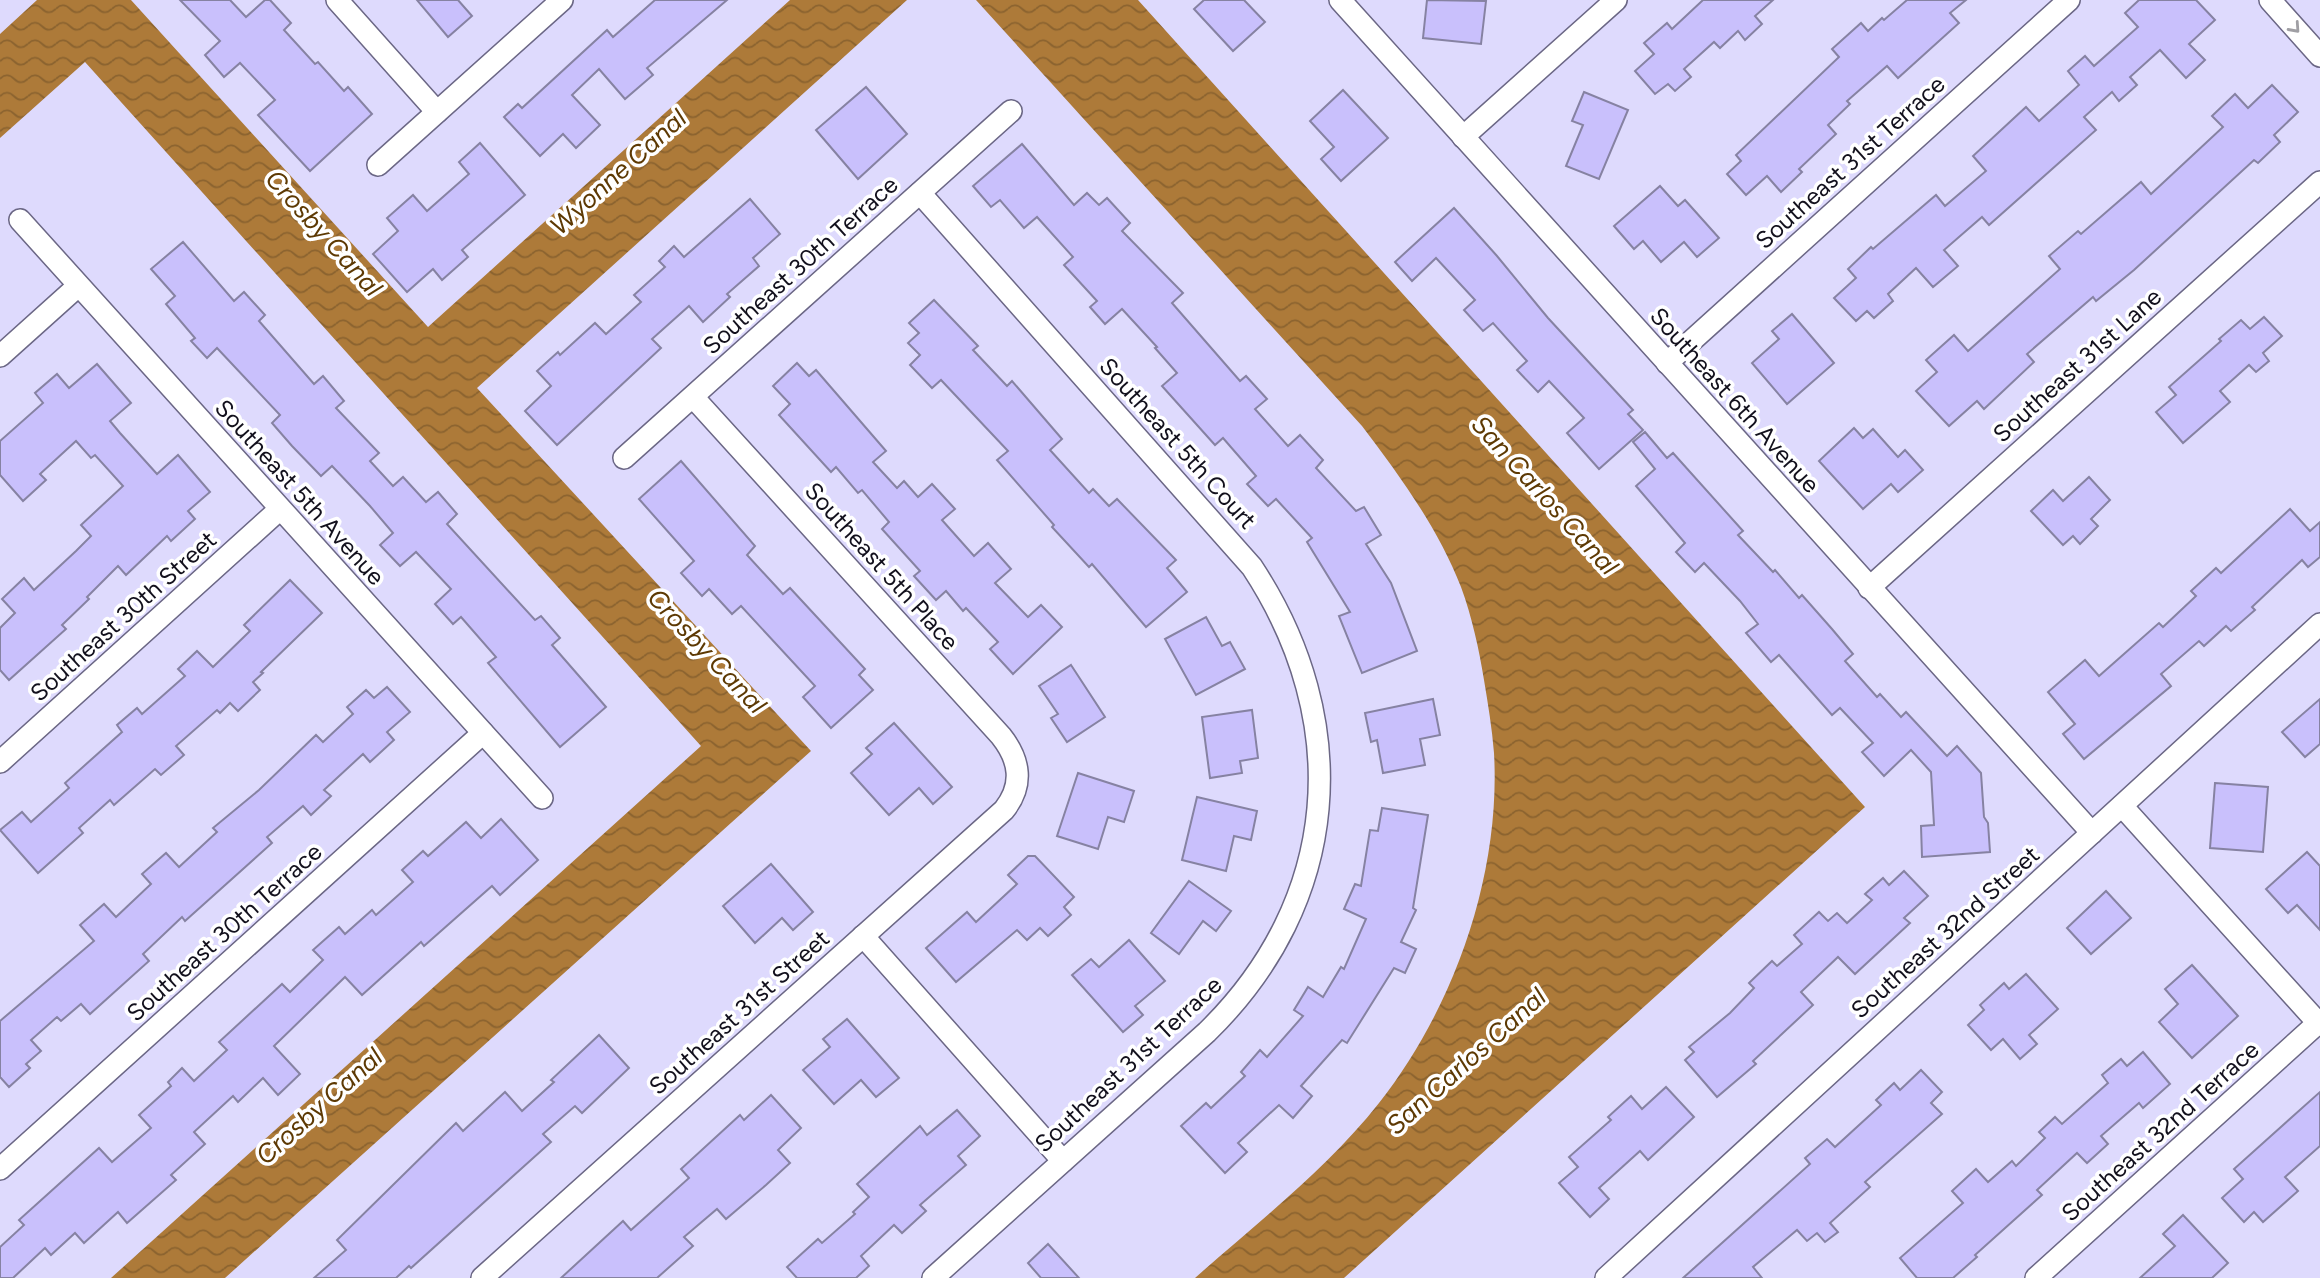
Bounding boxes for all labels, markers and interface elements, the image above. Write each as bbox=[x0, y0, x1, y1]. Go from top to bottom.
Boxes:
one-way arrow bbox=[2287, 20, 2299, 33]
street label: Southeast 31st Terrace bbox=[1749, 69, 1951, 255]
water label: Wyonne Canal bbox=[543, 102, 693, 242]
water label: Crosby Canal bbox=[259, 163, 389, 303]
street label: Southeast 30th Terrace bbox=[697, 170, 903, 360]
street label: Southeast 31st Lane bbox=[1987, 282, 2167, 448]
street label: Southeast 6th Avenue bbox=[1644, 301, 1826, 499]
street label: Southeast 5th Court bbox=[1094, 352, 1262, 534]
street label: Southeast 5th Avenue bbox=[209, 393, 391, 591]
water label: San Carlos Canal bbox=[1465, 408, 1625, 582]
street label: Southeast 5th Place bbox=[799, 476, 965, 656]
street label: Southeast 30th Street bbox=[24, 525, 222, 707]
water label: Crosby Canal bbox=[641, 582, 773, 720]
street label: Southeast 30th Terrace bbox=[121, 837, 327, 1027]
street label: Southeast 32nd Street bbox=[1845, 840, 2045, 1024]
street label: Southeast 31st Street bbox=[643, 923, 835, 1101]
street label: Southeast 31st Terrace bbox=[1029, 970, 1227, 1158]
water label: San Carlos Canal bbox=[1379, 981, 1553, 1141]
street label: Southeast 32nd Terrace bbox=[2055, 1035, 2265, 1227]
water label: Crosby Canal bbox=[249, 1041, 389, 1171]

